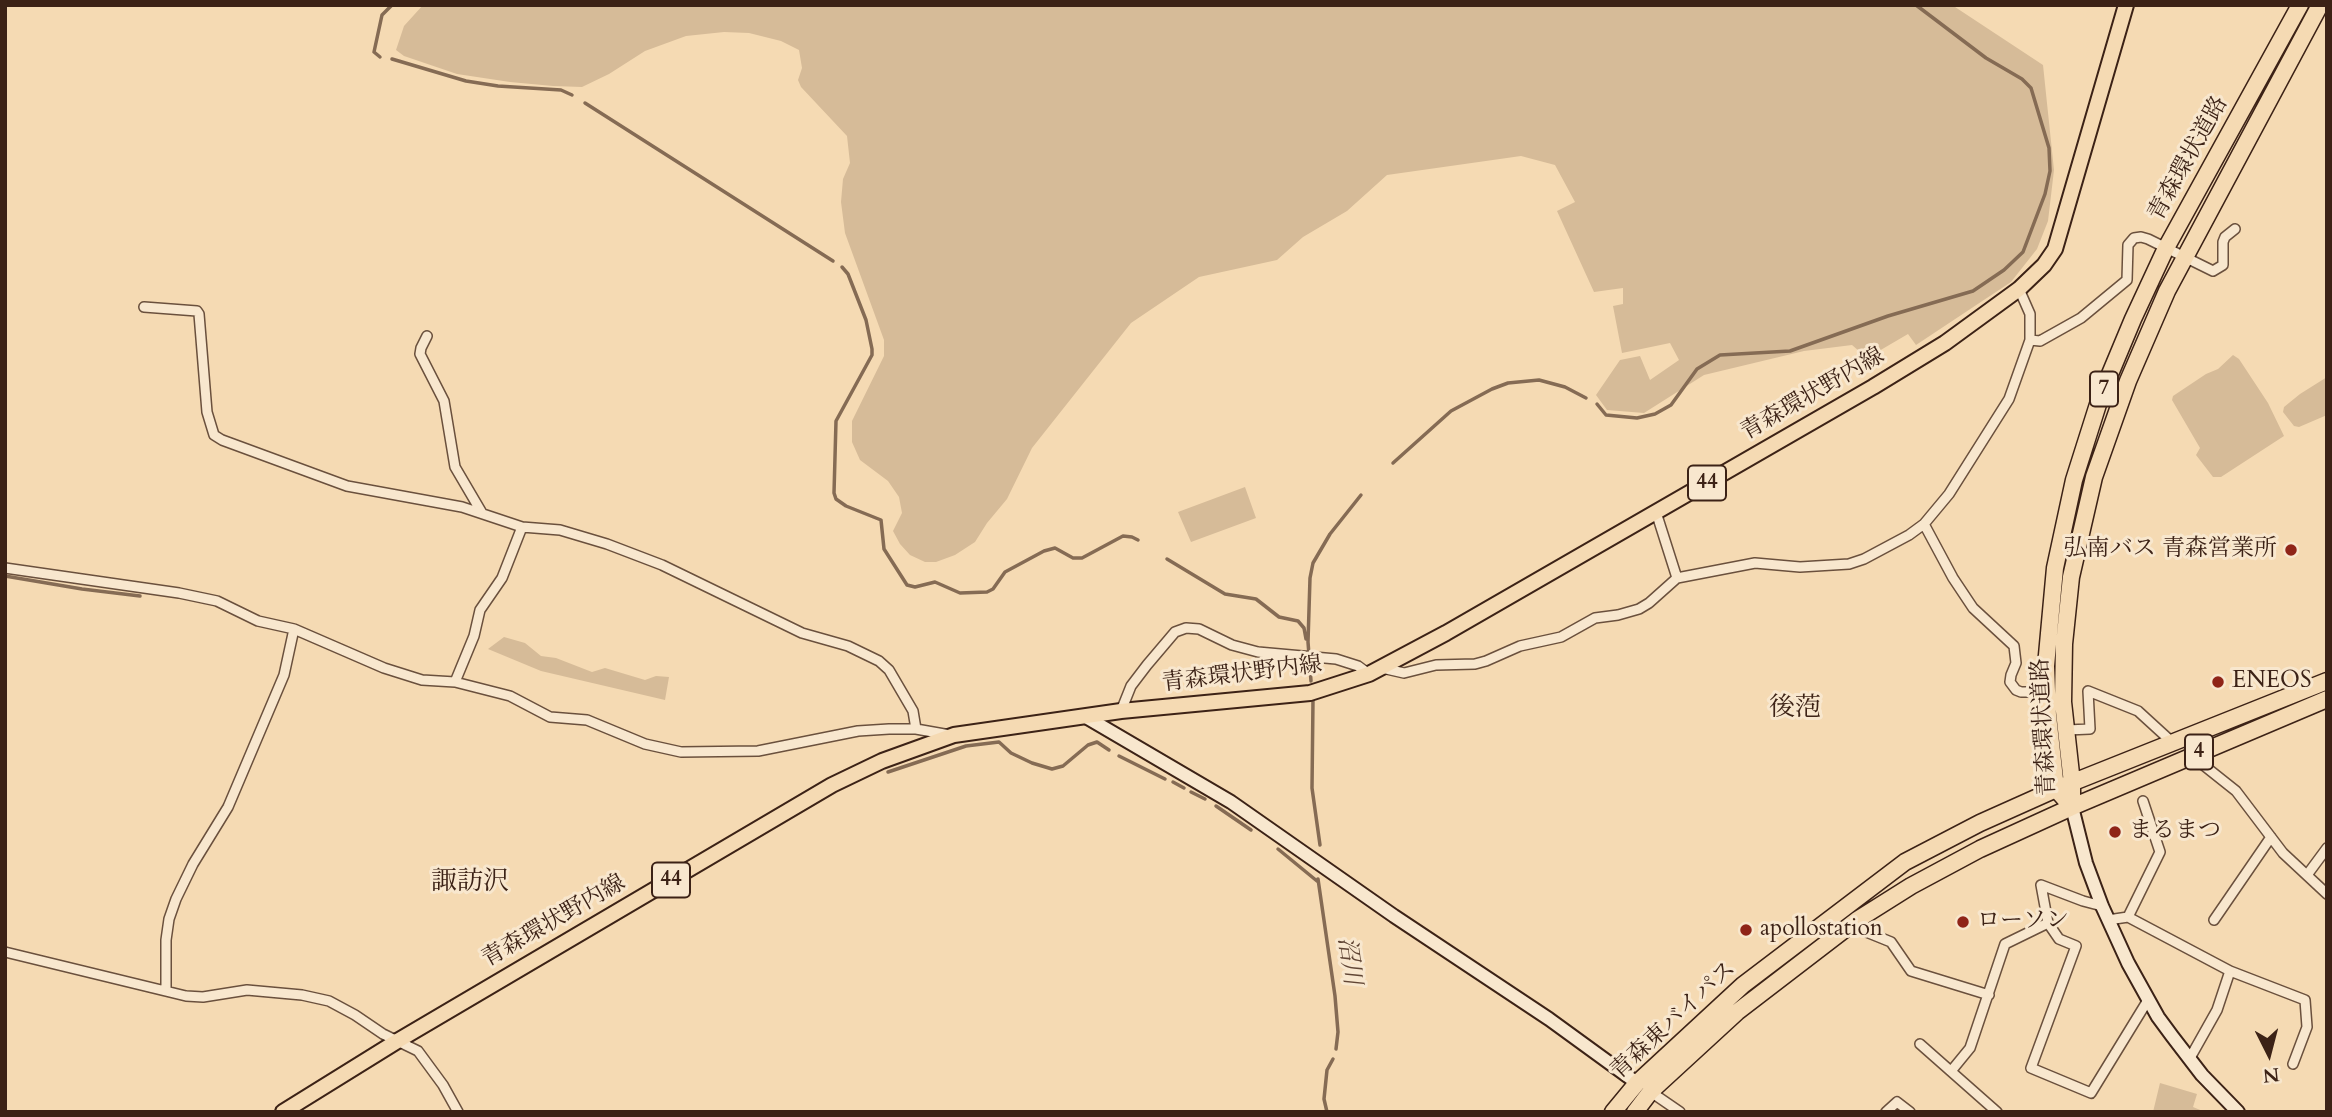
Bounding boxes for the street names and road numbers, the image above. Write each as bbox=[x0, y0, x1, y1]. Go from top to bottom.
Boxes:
street label: 青森環状道路 bbox=[2143, 92, 2235, 226]
street label: 青森環状野内線 bbox=[1736, 343, 1890, 447]
road number: 7 bbox=[2090, 372, 2118, 406]
road number: 44 bbox=[1688, 466, 1726, 500]
street label: 青森環状野内線 bbox=[1160, 651, 1324, 699]
street label: 青森環状道路 bbox=[2028, 657, 2062, 797]
road number: 4 bbox=[2185, 734, 2213, 770]
road number: 44 bbox=[652, 862, 690, 898]
street label: 青森環状野内線 bbox=[477, 870, 631, 974]
street label: 青森東バイパス bbox=[1606, 956, 1742, 1086]

